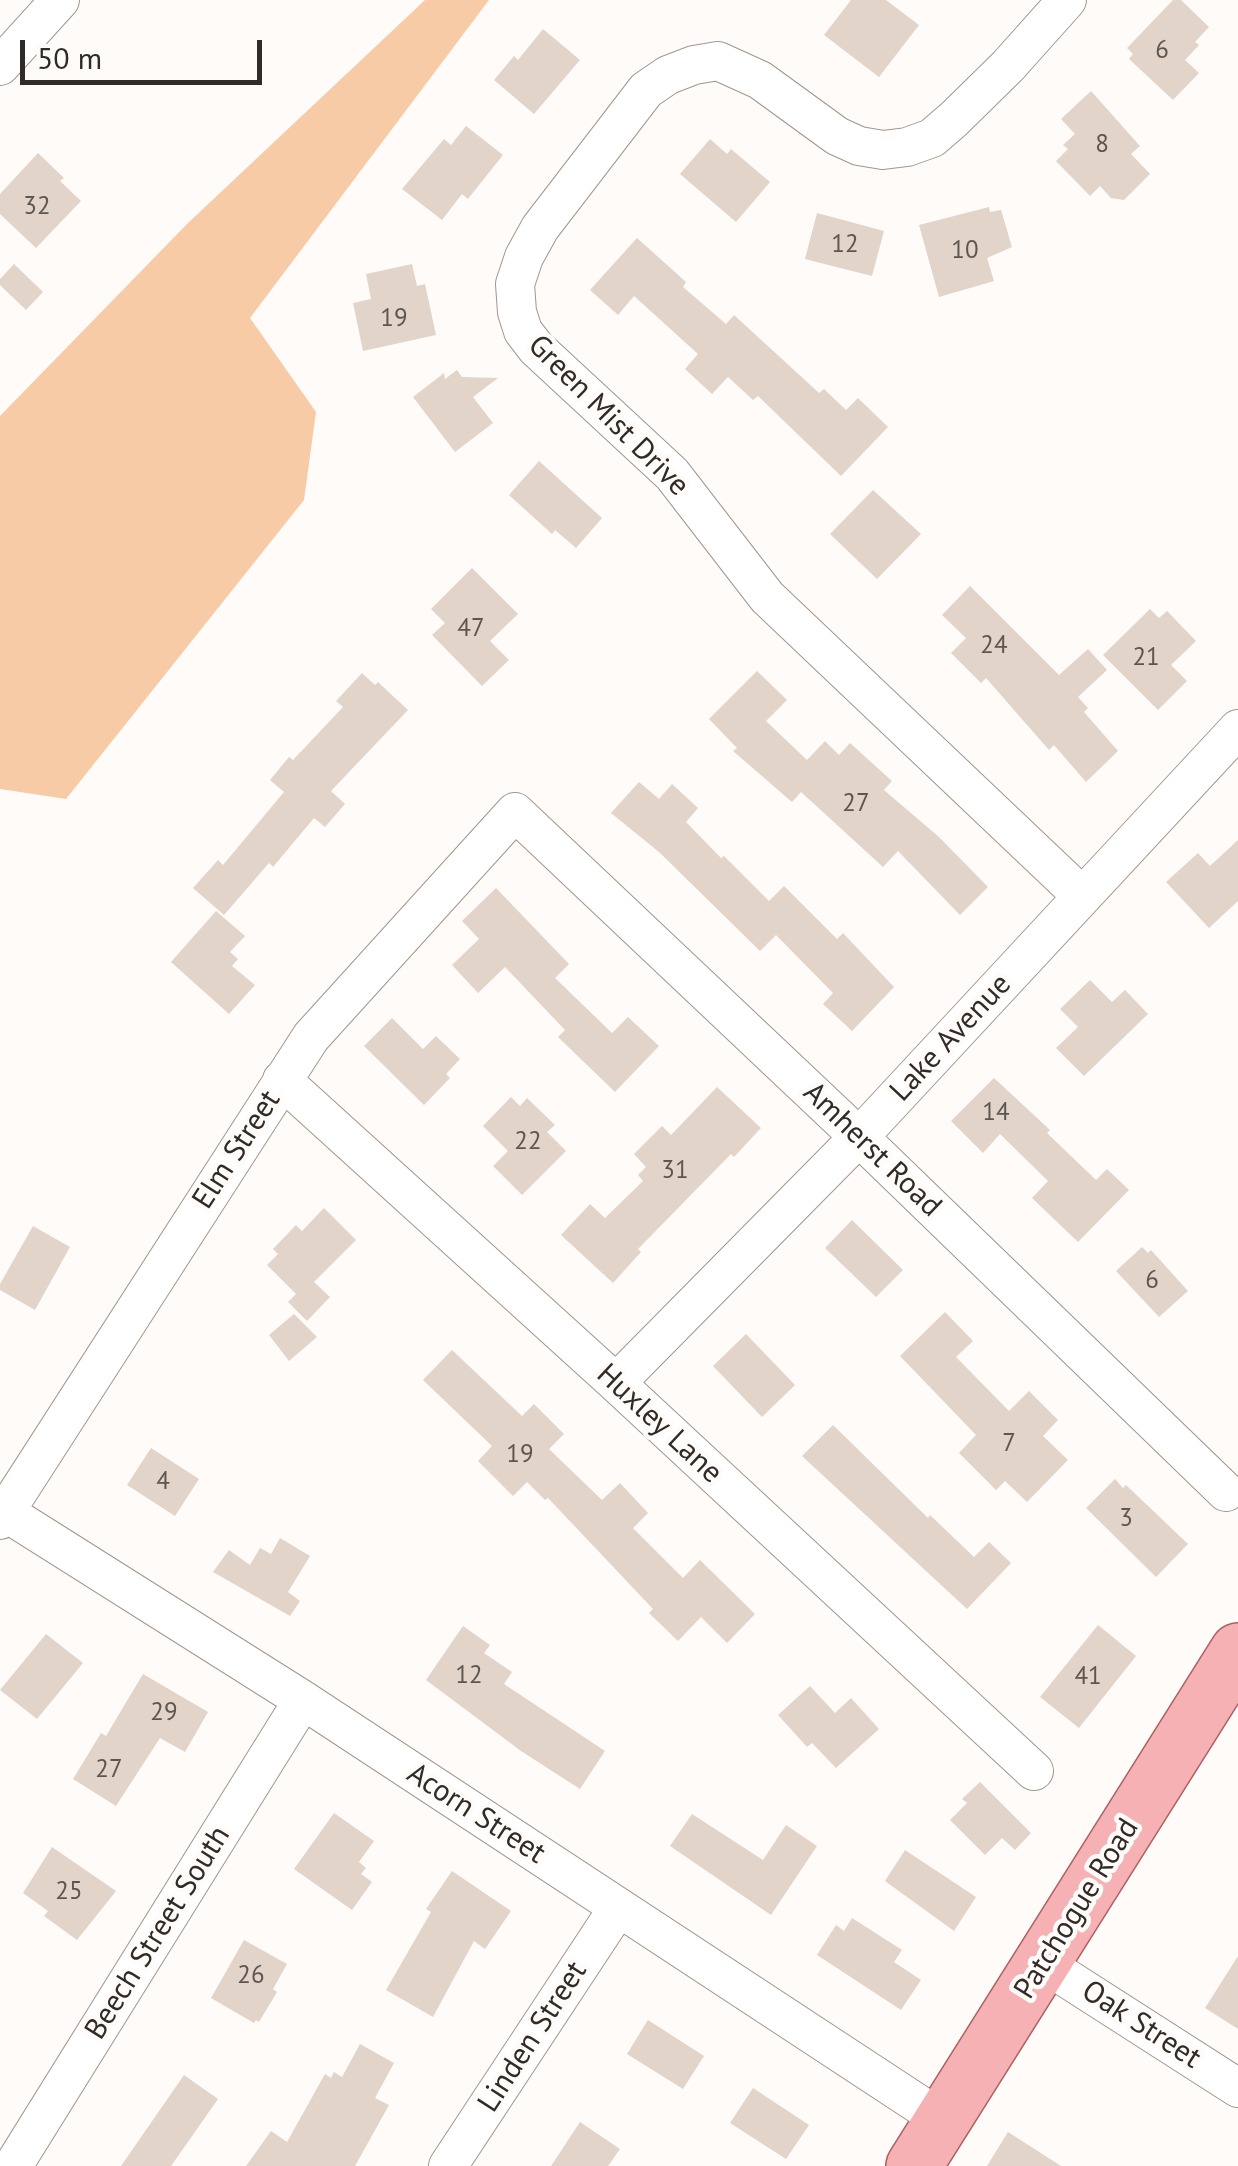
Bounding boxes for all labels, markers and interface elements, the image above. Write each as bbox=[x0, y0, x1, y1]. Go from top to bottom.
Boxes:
scale bar bbox=[25, 20, 268, 82]
house number: 6 bbox=[1155, 36, 1169, 66]
text: 50 m bbox=[37, 38, 102, 77]
house number: 8 bbox=[1095, 130, 1109, 160]
house number: 32 bbox=[23, 192, 51, 222]
house number: 12 bbox=[831, 230, 859, 260]
house number: 10 bbox=[951, 236, 979, 266]
house number: 19 bbox=[380, 304, 408, 334]
street label: Green Mist Drive bbox=[520, 328, 696, 504]
house number: 47 bbox=[457, 614, 485, 644]
house number: 24 bbox=[980, 631, 1008, 661]
house number: 21 bbox=[1132, 643, 1160, 673]
house number: 27 bbox=[842, 789, 870, 819]
street label: Lake Avenue bbox=[883, 967, 1019, 1109]
street label: Amherst Road bbox=[795, 1075, 949, 1225]
street label: Elm Street bbox=[185, 1084, 289, 1216]
house number: 14 bbox=[982, 1098, 1010, 1128]
house number: 22 bbox=[514, 1127, 542, 1157]
house number: 31 bbox=[661, 1156, 689, 1186]
house number: 6 bbox=[1145, 1266, 1159, 1296]
street label: Huxley Lane bbox=[589, 1357, 729, 1491]
house number: 7 bbox=[1002, 1429, 1016, 1459]
house number: 19 bbox=[506, 1440, 534, 1470]
house number: 4 bbox=[156, 1467, 170, 1497]
house number: 3 bbox=[1119, 1504, 1133, 1534]
house number: 12 bbox=[455, 1661, 483, 1691]
house number: 41 bbox=[1074, 1662, 1102, 1692]
house number: 29 bbox=[150, 1698, 178, 1728]
house number: 27 bbox=[95, 1755, 123, 1785]
street label: Acorn Street bbox=[400, 1756, 552, 1872]
street label: Patchogue Road bbox=[1007, 1812, 1147, 2006]
street label: Beech Street South bbox=[78, 1820, 238, 2046]
house number: 25 bbox=[55, 1877, 83, 1907]
street label: Linden Street bbox=[471, 1955, 595, 2119]
house number: 26 bbox=[237, 1961, 265, 1991]
street label: Oak Street bbox=[1075, 1973, 1207, 2077]

